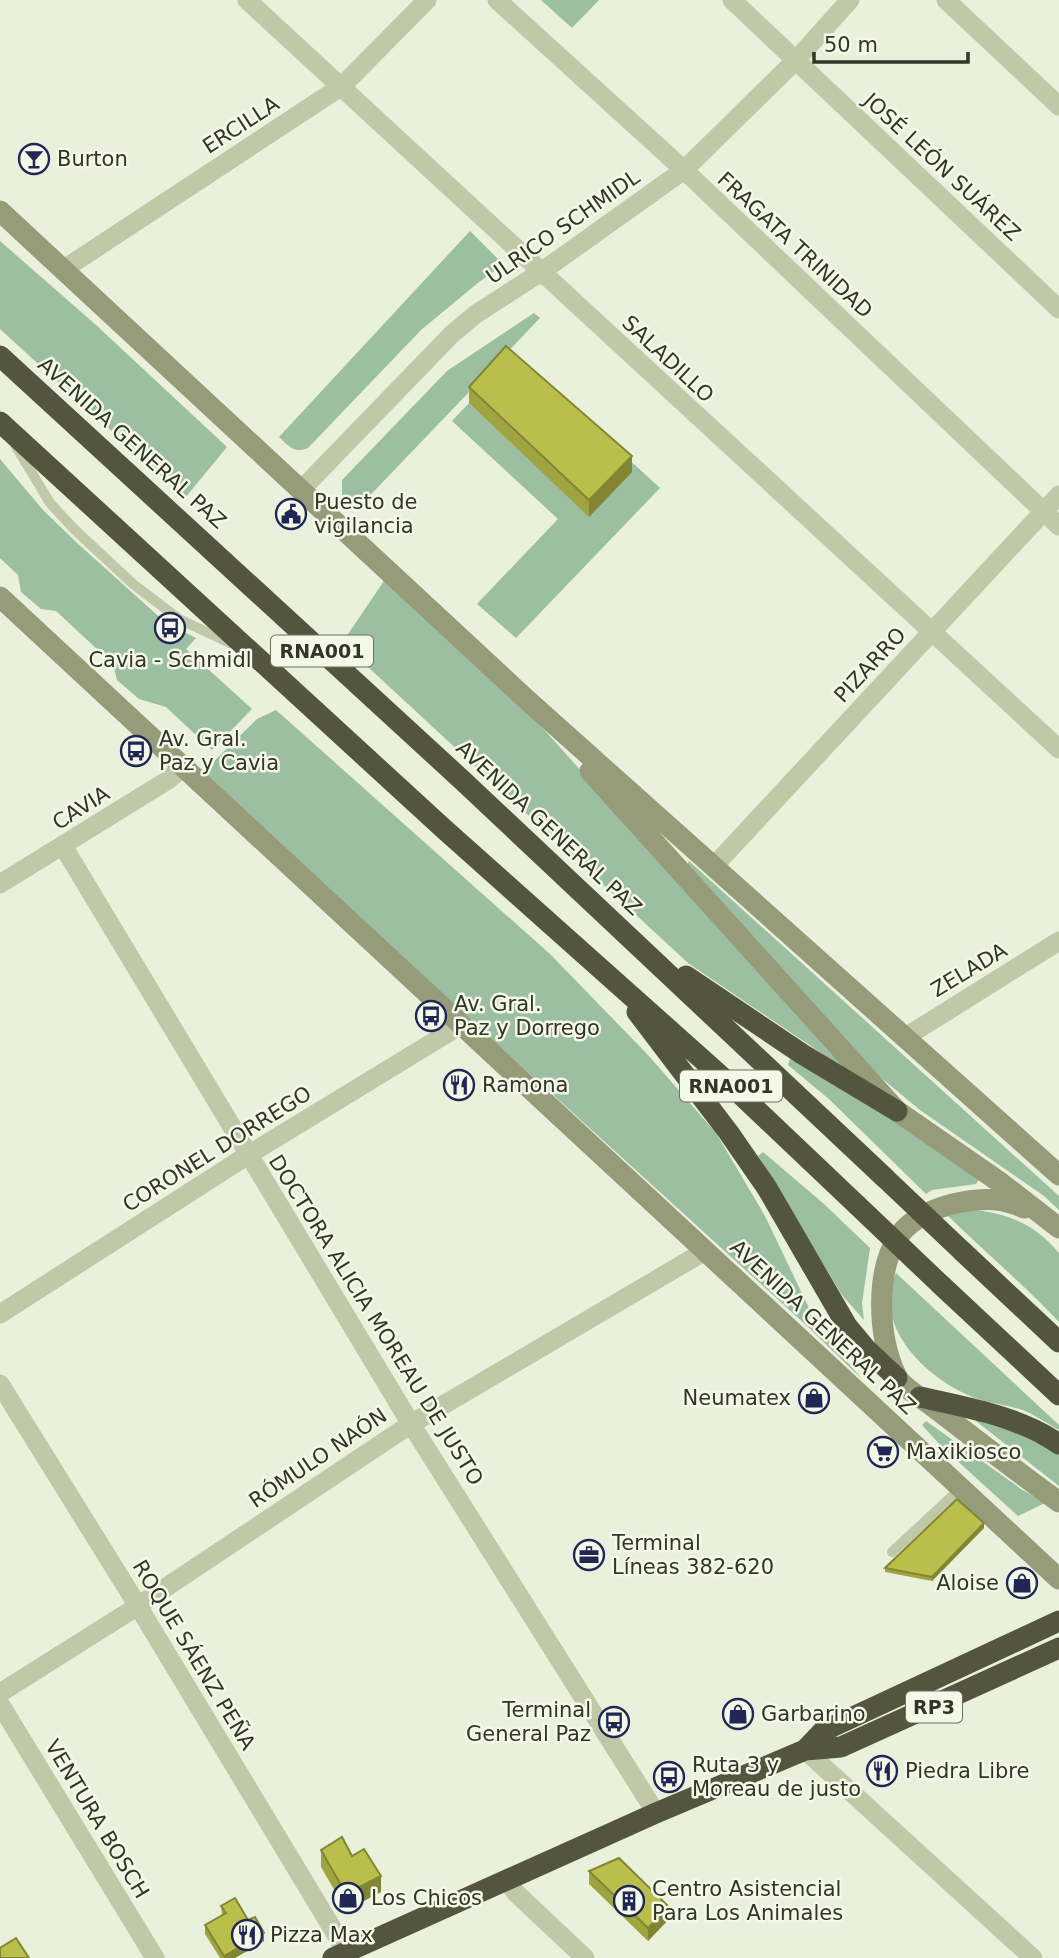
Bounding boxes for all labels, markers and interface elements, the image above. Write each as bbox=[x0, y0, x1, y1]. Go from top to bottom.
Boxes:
scale bar bbox=[814, 21, 968, 65]
text: 50 m bbox=[824, 33, 878, 57]
street label: JOSÉ LEÓN SUÁREZ bbox=[857, 86, 1026, 246]
street label: ERCILLA bbox=[198, 91, 284, 158]
bar icon: Burton bbox=[17, 142, 51, 176]
place label: Burton bbox=[57, 147, 128, 171]
street label: ULRICO SCHMIDL bbox=[482, 165, 645, 289]
street label: FRAGATA TRINIDAD bbox=[713, 167, 877, 323]
street label: SALADILLO bbox=[617, 311, 719, 407]
street label: AVENIDA GENERAL PAZ bbox=[33, 352, 231, 534]
place label: Puesto de vigilancia bbox=[314, 490, 417, 538]
public building icon: Puesto de vigilancia bbox=[274, 497, 308, 531]
bus stop icon: Cavia - Schmidl bbox=[153, 611, 187, 645]
street label: PIZARRO bbox=[829, 623, 911, 707]
road number: RNA001 bbox=[271, 636, 373, 666]
place label: Cavia - Schmidl bbox=[88, 648, 252, 672]
place label: Av. Gral. Paz y Cavia bbox=[159, 727, 279, 775]
bus stop icon: Av. Gral. Paz y Cavia bbox=[119, 734, 153, 768]
street label: AVENIDA GENERAL PAZ bbox=[451, 736, 647, 920]
street label: CAVIA bbox=[48, 781, 114, 835]
street label: ZELADA bbox=[927, 938, 1012, 1002]
place label: Av. Gral. Paz y Dorrego bbox=[454, 992, 600, 1040]
bus stop icon: Av. Gral. Paz y Dorrego bbox=[414, 999, 448, 1033]
restaurant icon: Ramona bbox=[442, 1068, 476, 1102]
road number: RNA001 bbox=[680, 1070, 782, 1102]
place label: Ramona bbox=[482, 1073, 568, 1097]
street label: CORONEL DORREGO bbox=[118, 1081, 316, 1217]
street label: DOCTORA ALICIA MOREAU DE JUSTO bbox=[264, 1150, 488, 1490]
street label: AVENIDA GENERAL PAZ bbox=[725, 1235, 921, 1419]
shop icon: Neumatex bbox=[797, 1381, 831, 1415]
place label: Neumatex bbox=[683, 1386, 791, 1410]
street label: RÓMULO NAÓN bbox=[244, 1402, 391, 1513]
supermarket icon: Maxikiosco bbox=[866, 1435, 900, 1469]
place label: Maxikiosco bbox=[906, 1440, 1021, 1464]
place label: Terminal Líneas 382-620 bbox=[611, 1531, 774, 1579]
office icon: Terminal Líneas 382-620 bbox=[572, 1538, 606, 1572]
street label: ROQUE SÁENZ PEÑA bbox=[128, 1555, 262, 1755]
shop icon: Aloise bbox=[1005, 1566, 1039, 1600]
place label: Aloise bbox=[936, 1571, 999, 1595]
road number: RP3 bbox=[906, 1692, 962, 1722]
shop icon: Garbarino bbox=[721, 1697, 755, 1731]
place label: Terminal General Paz bbox=[466, 1698, 591, 1746]
place label: Garbarino bbox=[761, 1702, 866, 1726]
bus stop icon: Terminal General Paz bbox=[597, 1705, 631, 1739]
street label: VENTURA BOSCH bbox=[40, 1735, 154, 1903]
place label: Ruta 3 y Moreau de justo bbox=[692, 1753, 861, 1801]
restaurant icon: Piedra Libre bbox=[865, 1754, 899, 1788]
place label: Piedra Libre bbox=[905, 1759, 1029, 1783]
bus stop icon: Ruta 3 y Moreau de justo bbox=[652, 1760, 686, 1794]
place label: Centro Asistencial Para Los Animales bbox=[652, 1877, 843, 1925]
shop icon: Los Chicos bbox=[331, 1881, 365, 1915]
building icon: Centro Asistencial Para Los Animales bbox=[612, 1884, 646, 1918]
place label: Los Chicos bbox=[371, 1886, 482, 1910]
restaurant icon: Pizza Max bbox=[230, 1918, 264, 1952]
place label: Pizza Max bbox=[270, 1923, 373, 1947]

